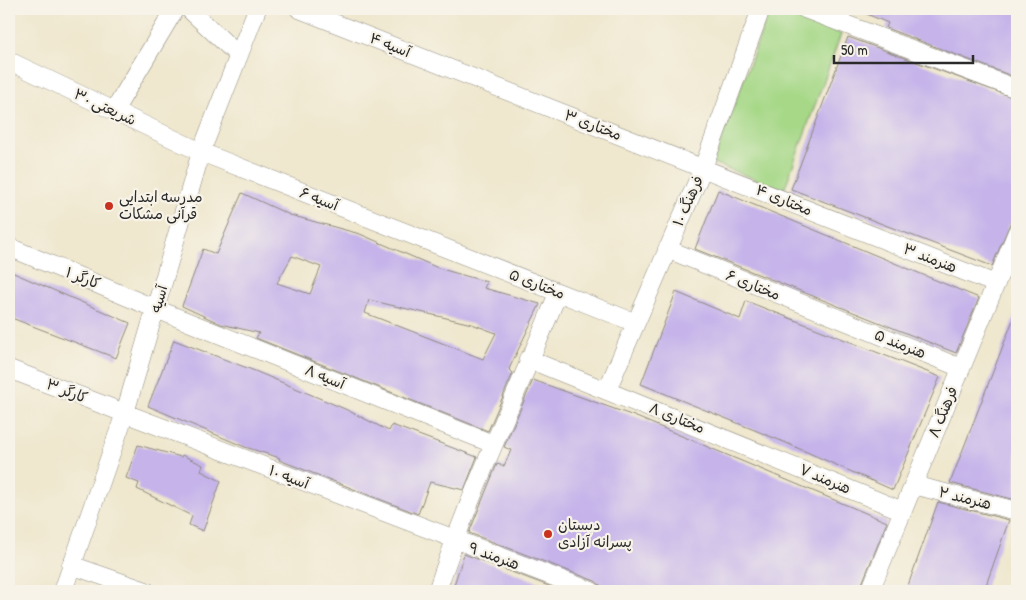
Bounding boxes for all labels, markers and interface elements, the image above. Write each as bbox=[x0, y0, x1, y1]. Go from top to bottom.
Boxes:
street label: آسیه ۴ bbox=[367, 27, 415, 63]
scale bar bbox=[834, 32, 972, 64]
text: 50 m bbox=[841, 39, 868, 60]
street label: شریعتی ۳۰ bbox=[71, 83, 140, 130]
street label: مختاری ۳ bbox=[561, 104, 625, 145]
street label: فرهنگ ۱۰ bbox=[667, 172, 708, 230]
street label: مختاری ۴ bbox=[753, 179, 816, 220]
street label: آسیه ۶ bbox=[297, 182, 343, 216]
place label: مدرسه ابتدایی قرآنی مشکات bbox=[119, 186, 203, 224]
marker: مدرسه ابتدایی قرآنی مشکات bbox=[103, 200, 115, 212]
street label: هنرمند ۳ bbox=[900, 238, 960, 277]
street label: کارگر ۱ bbox=[63, 261, 104, 294]
street label: مختاری ۵ bbox=[506, 263, 568, 304]
street label: مختاری ۶ bbox=[723, 264, 784, 305]
street label: آسیه bbox=[145, 281, 173, 315]
street label: هنرمند ۵ bbox=[871, 324, 929, 363]
street label: آسیه ۸ bbox=[302, 359, 350, 395]
street label: کارگر ۳ bbox=[44, 373, 91, 408]
street label: فرهنگ ۸ bbox=[923, 383, 962, 441]
street label: مختاری ۸ bbox=[646, 397, 708, 438]
street label: هنرمند ۷ bbox=[796, 458, 854, 499]
street label: آسیه ۱۰ bbox=[266, 459, 314, 494]
street label: هنرمند ۲ bbox=[937, 481, 994, 514]
place label: دبستان پسرانه آزادی bbox=[558, 514, 632, 552]
marker: دبستان پسرانه آزادی bbox=[542, 528, 554, 540]
street label: هنرمند ۹ bbox=[466, 537, 523, 574]

